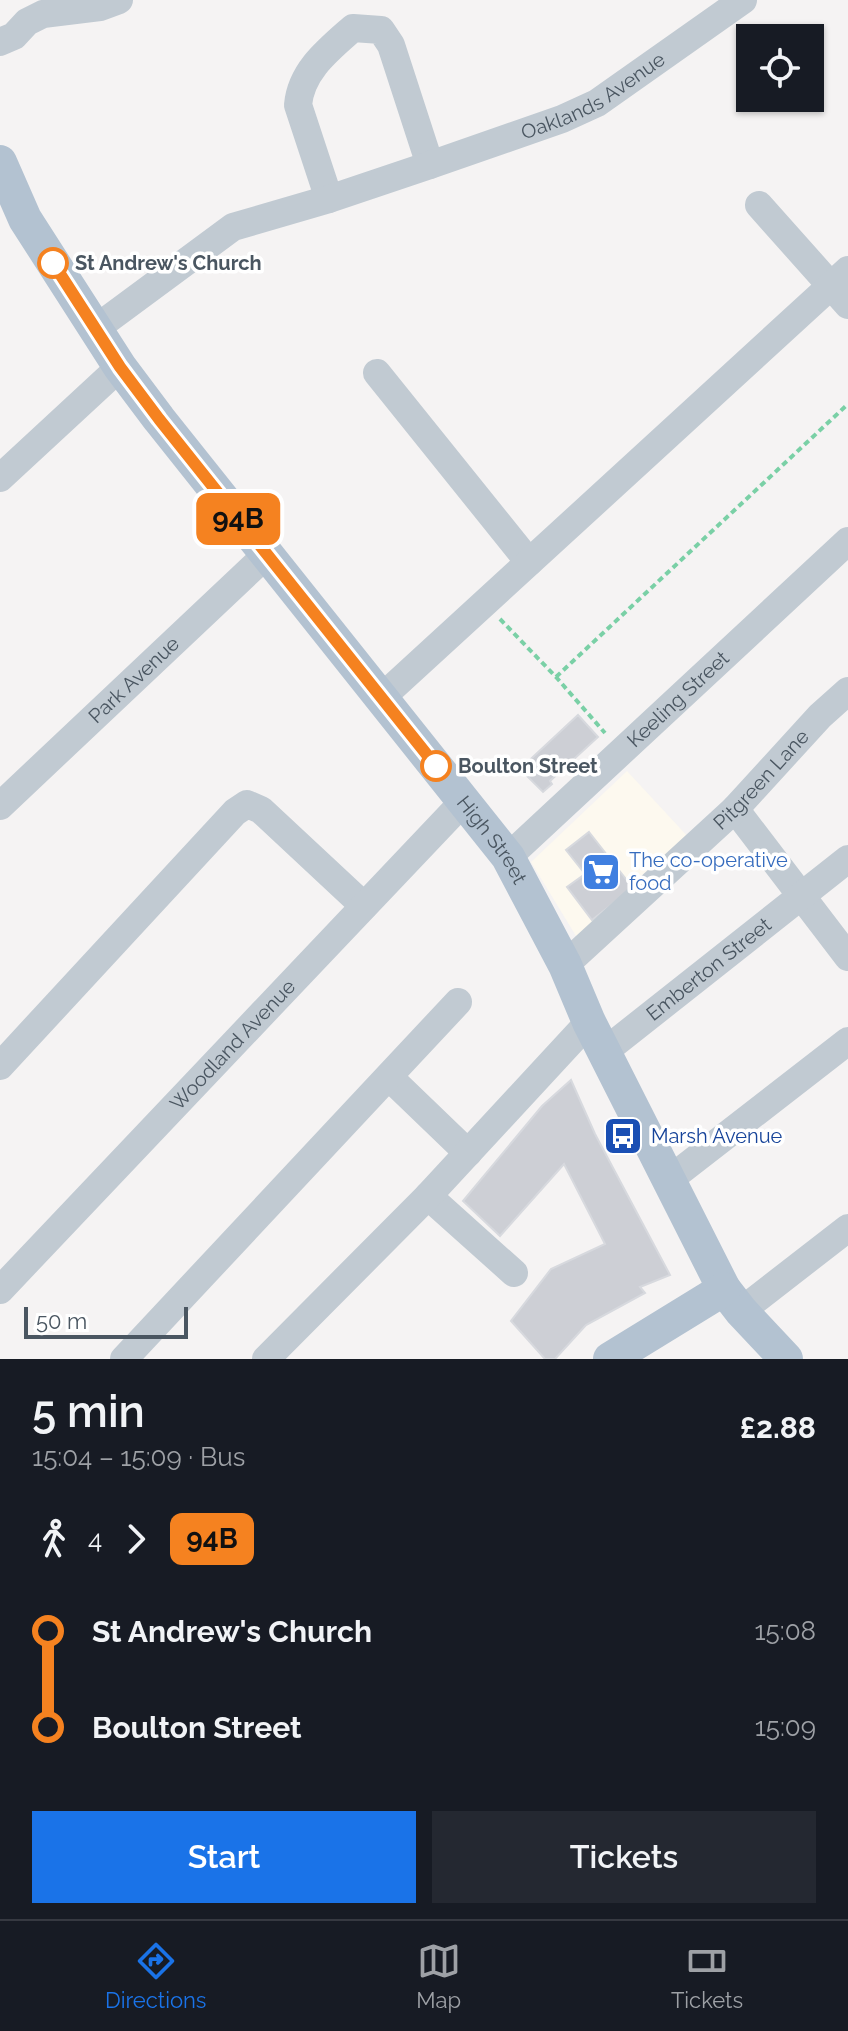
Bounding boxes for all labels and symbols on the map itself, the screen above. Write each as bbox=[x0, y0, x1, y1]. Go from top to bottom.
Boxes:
street label: Oaklands Avenue bbox=[518, 47, 670, 144]
marker: St Andrew's Church bbox=[38, 248, 68, 278]
place label: St Andrew's Church bbox=[75, 251, 262, 275]
line badge: 94B bbox=[192, 493, 284, 545]
street label: Park Avenue bbox=[84, 631, 184, 728]
street label: Keeling Street bbox=[622, 646, 734, 752]
street label: Pitgreen Lane bbox=[708, 724, 814, 835]
marker: Boulton Street bbox=[421, 751, 451, 781]
place label: Boulton Street bbox=[458, 754, 598, 778]
street label: High Street bbox=[452, 791, 532, 888]
place label: The co-operative food bbox=[629, 848, 788, 895]
supermarket icon: The co-operative food bbox=[580, 851, 622, 893]
street label: Emberton Street bbox=[641, 912, 776, 1026]
street label: Woodland Avenue bbox=[165, 974, 300, 1115]
bus stop icon: Marsh Avenue bbox=[602, 1115, 644, 1157]
place label: Marsh Avenue bbox=[651, 1124, 783, 1148]
scale bar bbox=[24, 1303, 188, 1339]

